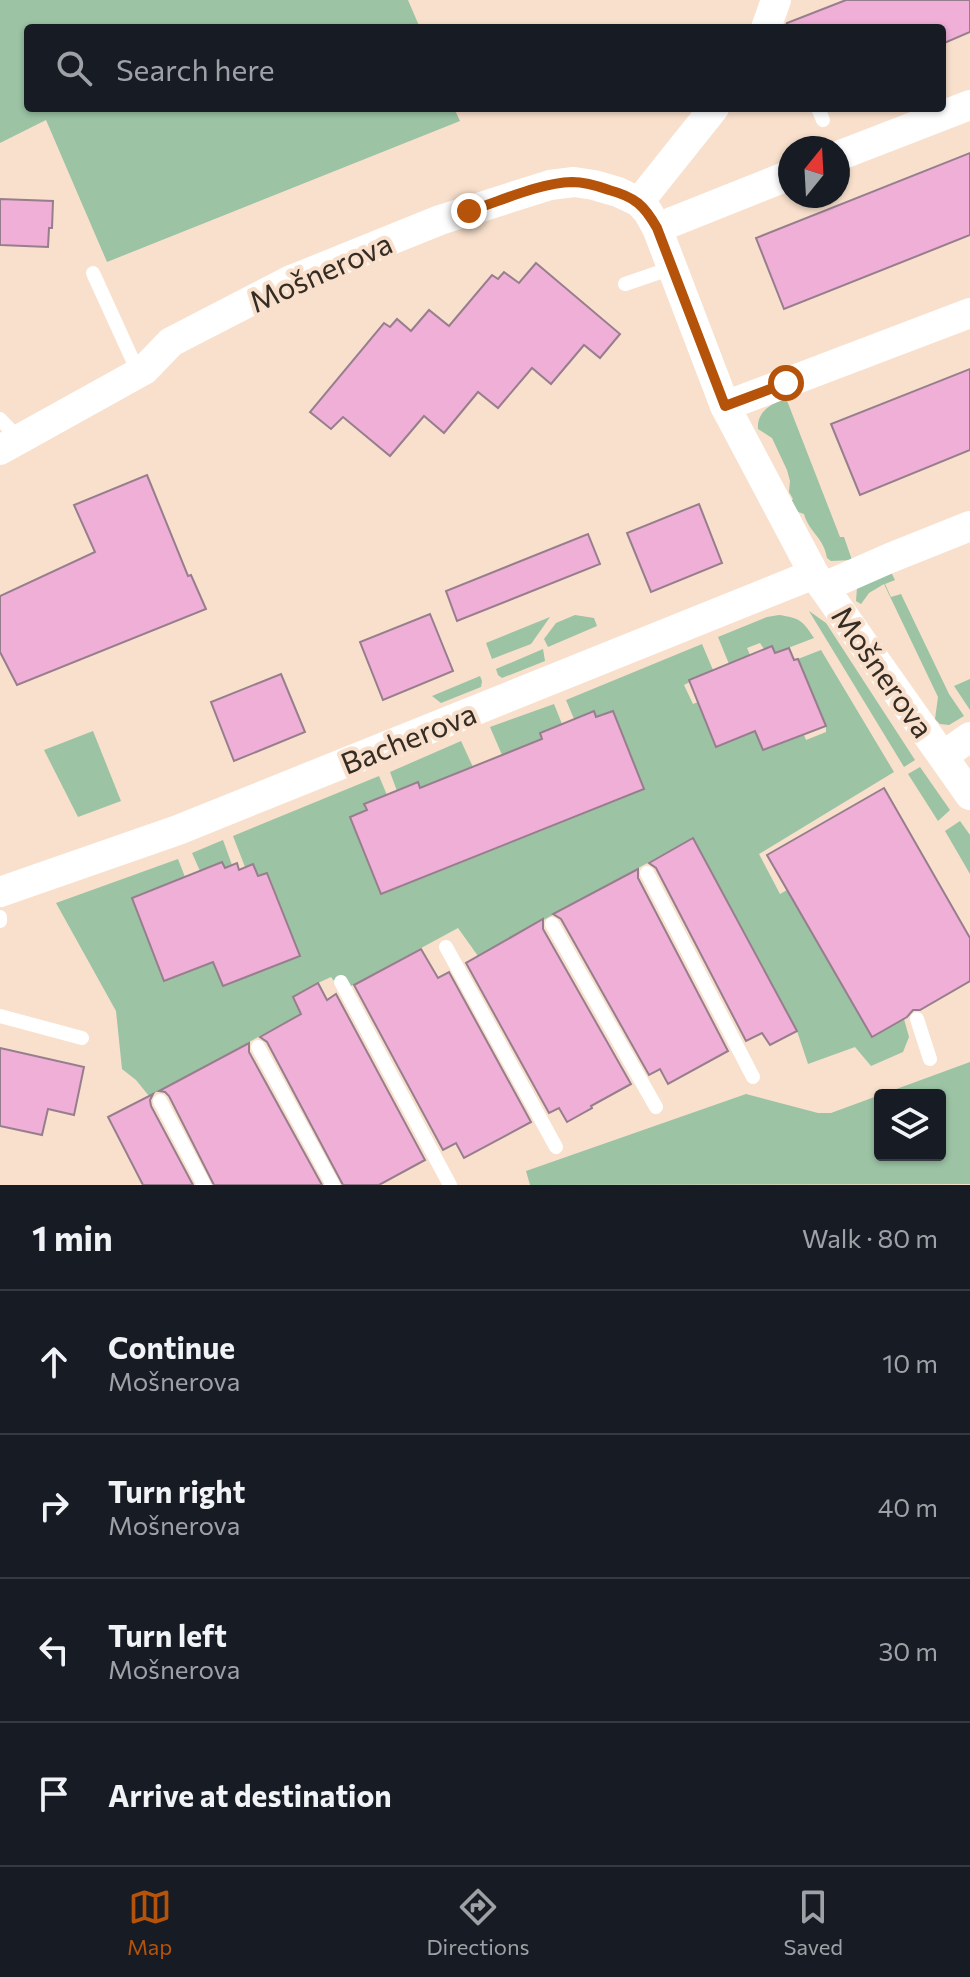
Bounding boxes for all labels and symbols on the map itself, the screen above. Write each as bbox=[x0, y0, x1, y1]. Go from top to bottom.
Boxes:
north arrow bbox=[778, 136, 850, 208]
route end bbox=[451, 193, 487, 229]
street label: Mošnerova bbox=[243, 223, 397, 319]
route start bbox=[768, 365, 804, 401]
street label: Mošnerova bbox=[825, 598, 943, 744]
street label: Bacherova bbox=[335, 693, 481, 781]

